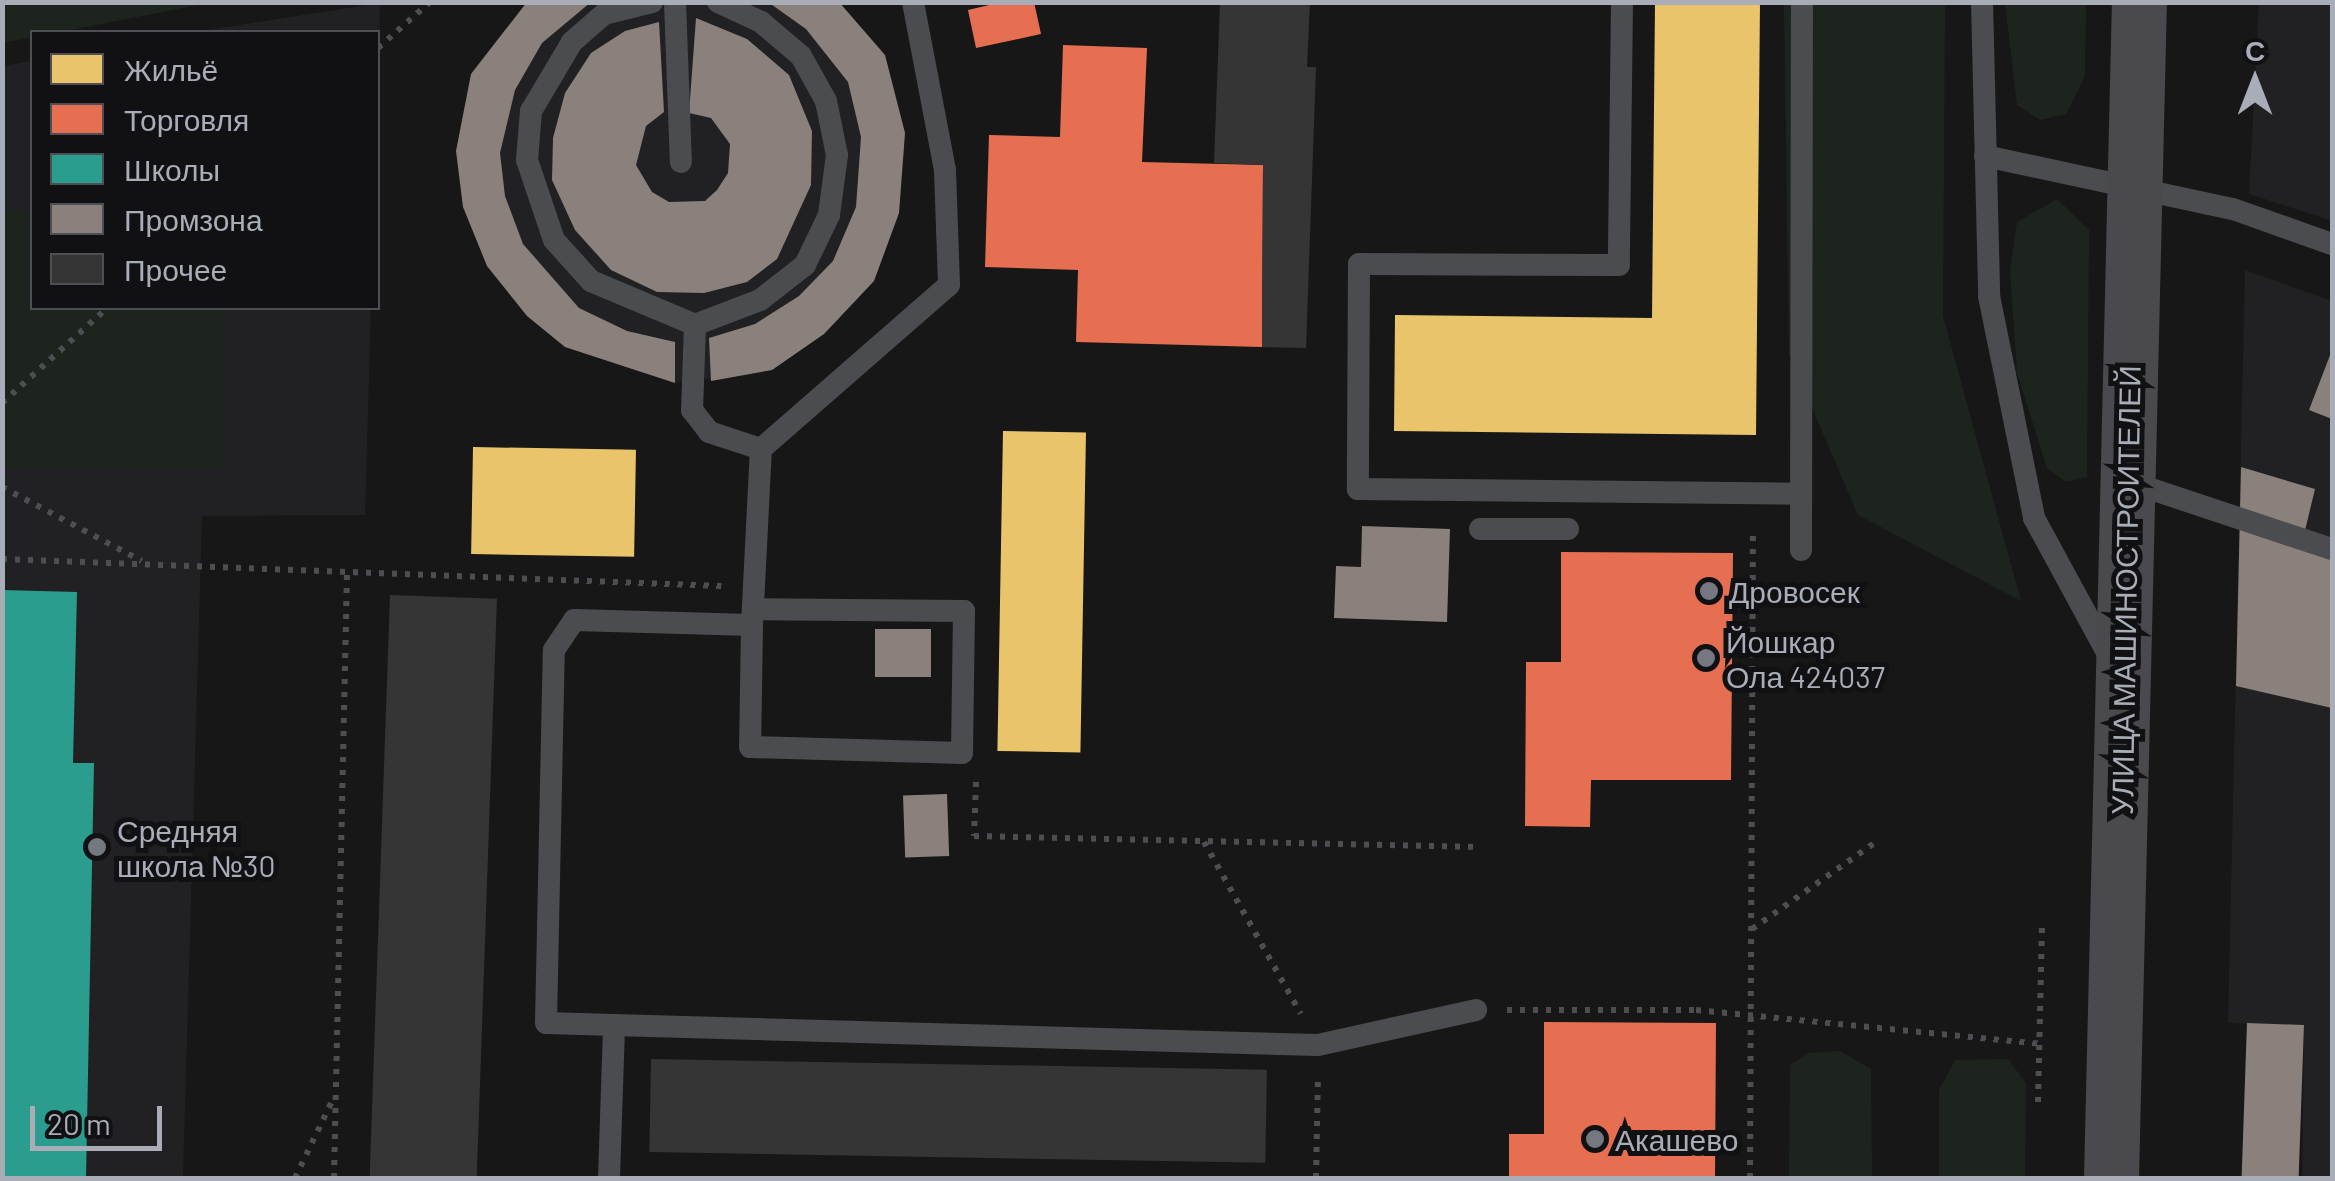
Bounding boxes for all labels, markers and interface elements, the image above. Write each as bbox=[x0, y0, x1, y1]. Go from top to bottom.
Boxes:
legend bbox=[30, 30, 380, 310]
north arrow bbox=[2205, 30, 2305, 130]
text: С bbox=[2245, 33, 2265, 67]
text: Жильё bbox=[124, 51, 218, 87]
text: Торговля bbox=[124, 101, 249, 137]
text: Школы bbox=[124, 151, 220, 187]
text: Промзона bbox=[124, 201, 263, 237]
text: Прочее bbox=[124, 251, 227, 287]
street label: УЛИЦА МАШИНОСТРОИТЕЛЕЙ bbox=[2103, 365, 2147, 815]
place label: Дровосек bbox=[1729, 573, 1860, 609]
marker: Дровосек bbox=[1698, 580, 1720, 602]
place label: Йошкар Ола 424037 bbox=[1726, 623, 1885, 694]
marker: Йошкар Ола 424037 bbox=[1695, 647, 1717, 669]
place label: Средняя школа №30 bbox=[117, 812, 275, 882]
marker: Средняя школа №30 bbox=[86, 836, 108, 858]
scale bar bbox=[35, 1086, 168, 1148]
text: 20 m bbox=[47, 1105, 111, 1141]
place label: Акашево bbox=[1615, 1121, 1739, 1157]
marker: Акашево bbox=[1584, 1128, 1606, 1150]

